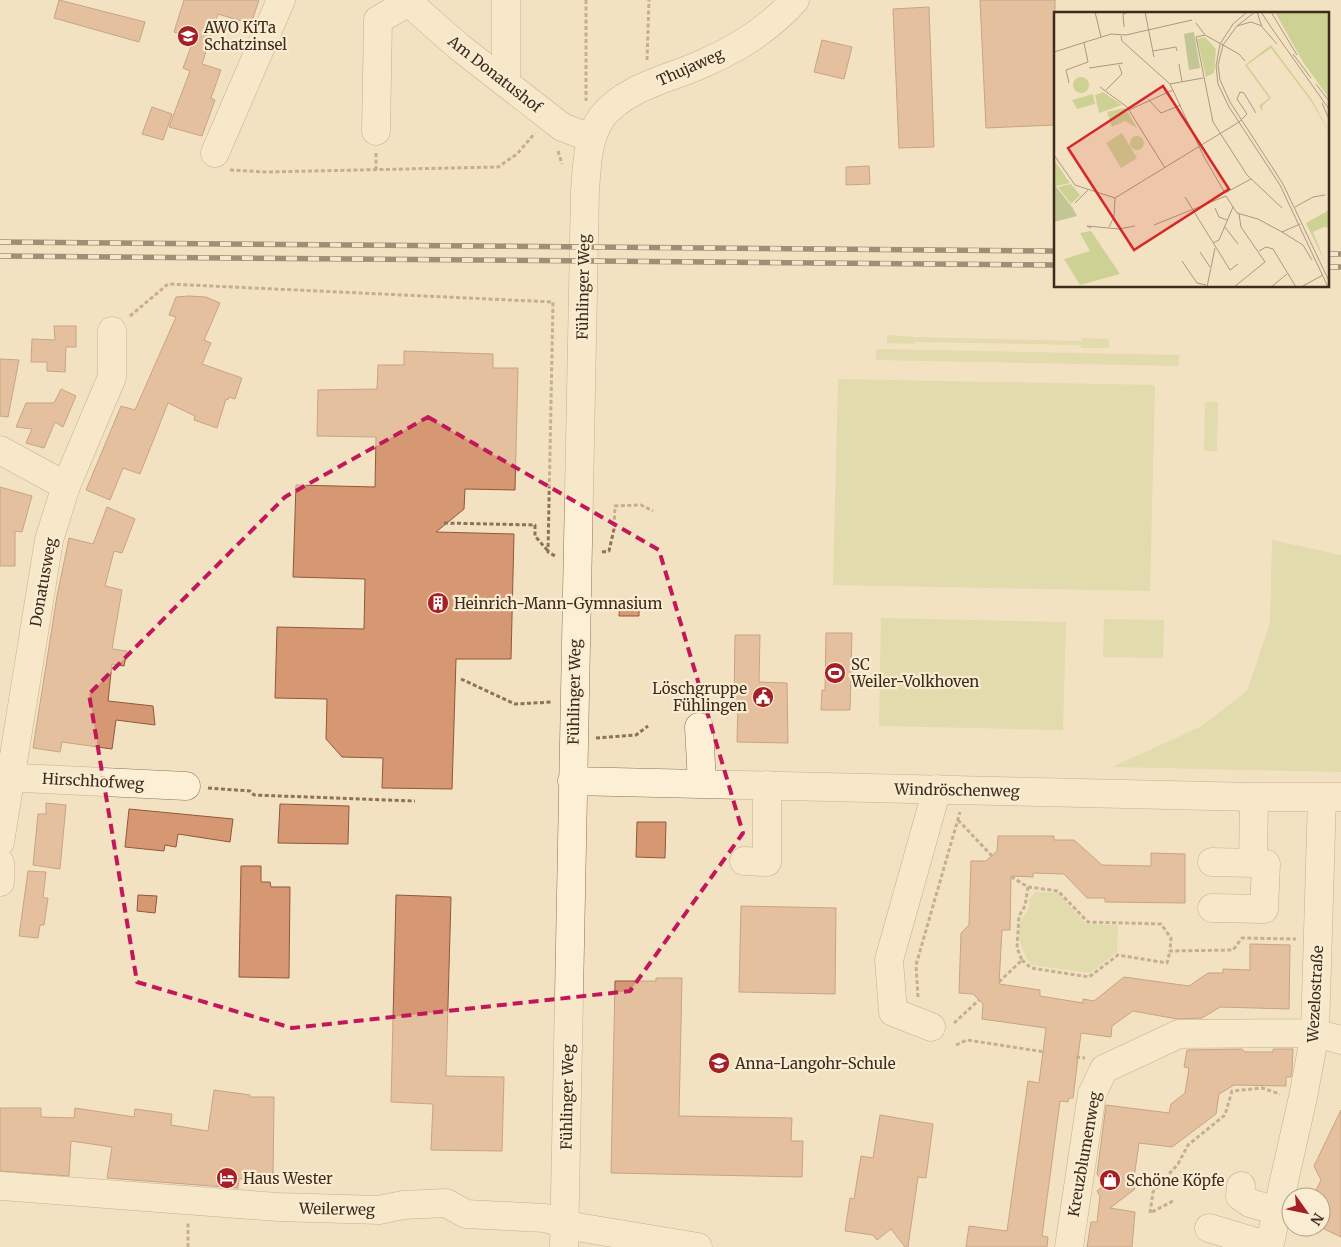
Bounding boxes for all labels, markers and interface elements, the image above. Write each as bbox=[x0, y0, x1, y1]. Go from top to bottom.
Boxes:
inset map bbox=[1054, 12, 1328, 288]
place label: AWO KiTa Schatzinsel bbox=[203, 18, 287, 54]
school or university icon: AWO KiTa Schatzinsel bbox=[176, 24, 200, 48]
street label: Am Donatushof bbox=[444, 31, 547, 117]
street label: Thujaweg bbox=[654, 44, 726, 90]
street label: Fühlinger Weg bbox=[573, 234, 593, 340]
street label: Donatusweg bbox=[26, 536, 60, 628]
building icon: Heinrich-Mann-Gymnasium bbox=[426, 591, 450, 615]
place label: Heinrich-Mann-Gymnasium bbox=[454, 594, 662, 613]
street label: Fühlinger Weg bbox=[564, 639, 584, 745]
place label: SC Weiler-Volkhoven bbox=[850, 655, 979, 691]
sports icon: SC Weiler-Volkhoven bbox=[823, 661, 847, 685]
place label: Löschgruppe Fühlingen bbox=[652, 679, 747, 715]
public building icon: Löschgruppe Fühlingen bbox=[751, 685, 775, 709]
street label: Hirschhofweg bbox=[41, 769, 145, 793]
street label: Windröschenweg bbox=[893, 779, 1020, 801]
street label: Wezelostraße bbox=[1303, 945, 1327, 1044]
street label: Fühlinger Weg bbox=[557, 1044, 577, 1150]
school or university icon: Anna-Langohr-Schule bbox=[707, 1051, 731, 1075]
place label: Anna-Langohr-Schule bbox=[734, 1054, 896, 1073]
street label: Kreuzblumenweg bbox=[1064, 1090, 1104, 1218]
hotel icon: Haus Wester bbox=[215, 1166, 239, 1190]
shop icon: Schöne Köpfe bbox=[1098, 1168, 1122, 1192]
place label: Haus Wester bbox=[243, 1169, 333, 1188]
place label: Schöne Köpfe bbox=[1126, 1171, 1224, 1190]
north arrow bbox=[1281, 1187, 1331, 1237]
street label: Weilerweg bbox=[298, 1199, 375, 1219]
text: N bbox=[1306, 1210, 1327, 1229]

